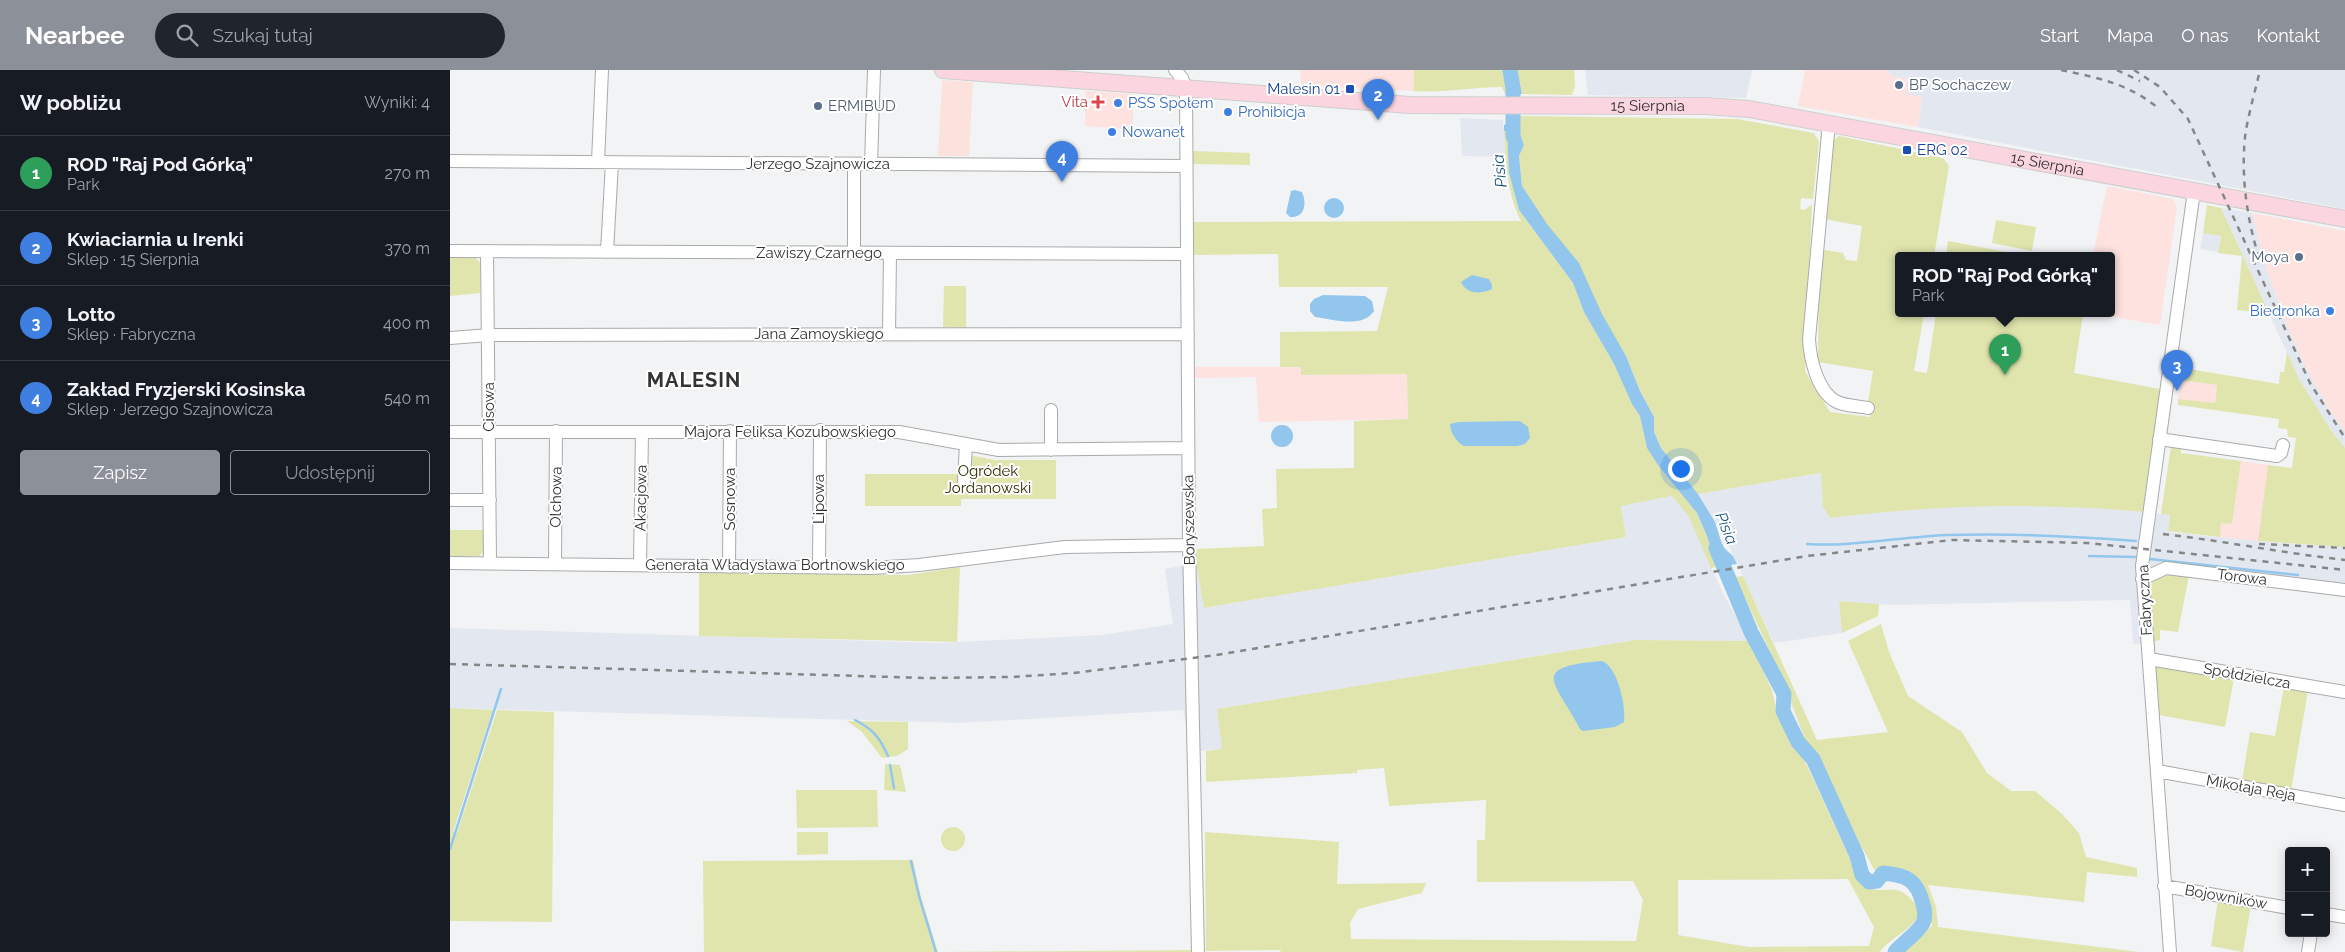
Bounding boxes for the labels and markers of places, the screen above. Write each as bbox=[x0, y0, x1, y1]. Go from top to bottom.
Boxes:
place label: BP Sochaczew bbox=[1909, 76, 2011, 94]
pin: 2 bbox=[1362, 79, 1394, 120]
marker: BP Sochaczew bbox=[1893, 79, 1905, 91]
place label: Malesin 01 bbox=[1267, 80, 1341, 98]
marker: Malesin 01 bbox=[1344, 83, 1356, 95]
place label: Vita bbox=[1061, 93, 1088, 111]
place label: PSS Społem bbox=[1128, 94, 1214, 112]
marker: Vita bbox=[1092, 96, 1104, 108]
place label: ERMIBUD bbox=[828, 97, 896, 115]
marker: PSS Społem bbox=[1112, 97, 1124, 109]
marker: ERMIBUD bbox=[812, 100, 824, 112]
place label: Prohibicja bbox=[1238, 103, 1306, 121]
marker: Prohibicja bbox=[1222, 106, 1234, 118]
place label: Nowanet bbox=[1122, 123, 1185, 141]
marker: Nowanet bbox=[1106, 126, 1118, 138]
pin: 4 bbox=[1046, 141, 1078, 182]
place label: ERG 02 bbox=[1917, 141, 1968, 159]
marker: ERG 02 bbox=[1901, 144, 1913, 156]
place label: Moya bbox=[2251, 248, 2289, 266]
marker: Moya bbox=[2293, 251, 2305, 263]
place label: Biedronka bbox=[2250, 302, 2320, 320]
marker: Biedronka bbox=[2324, 305, 2336, 317]
pin: 1 bbox=[1989, 334, 2021, 375]
pin: 3 bbox=[2161, 350, 2193, 391]

